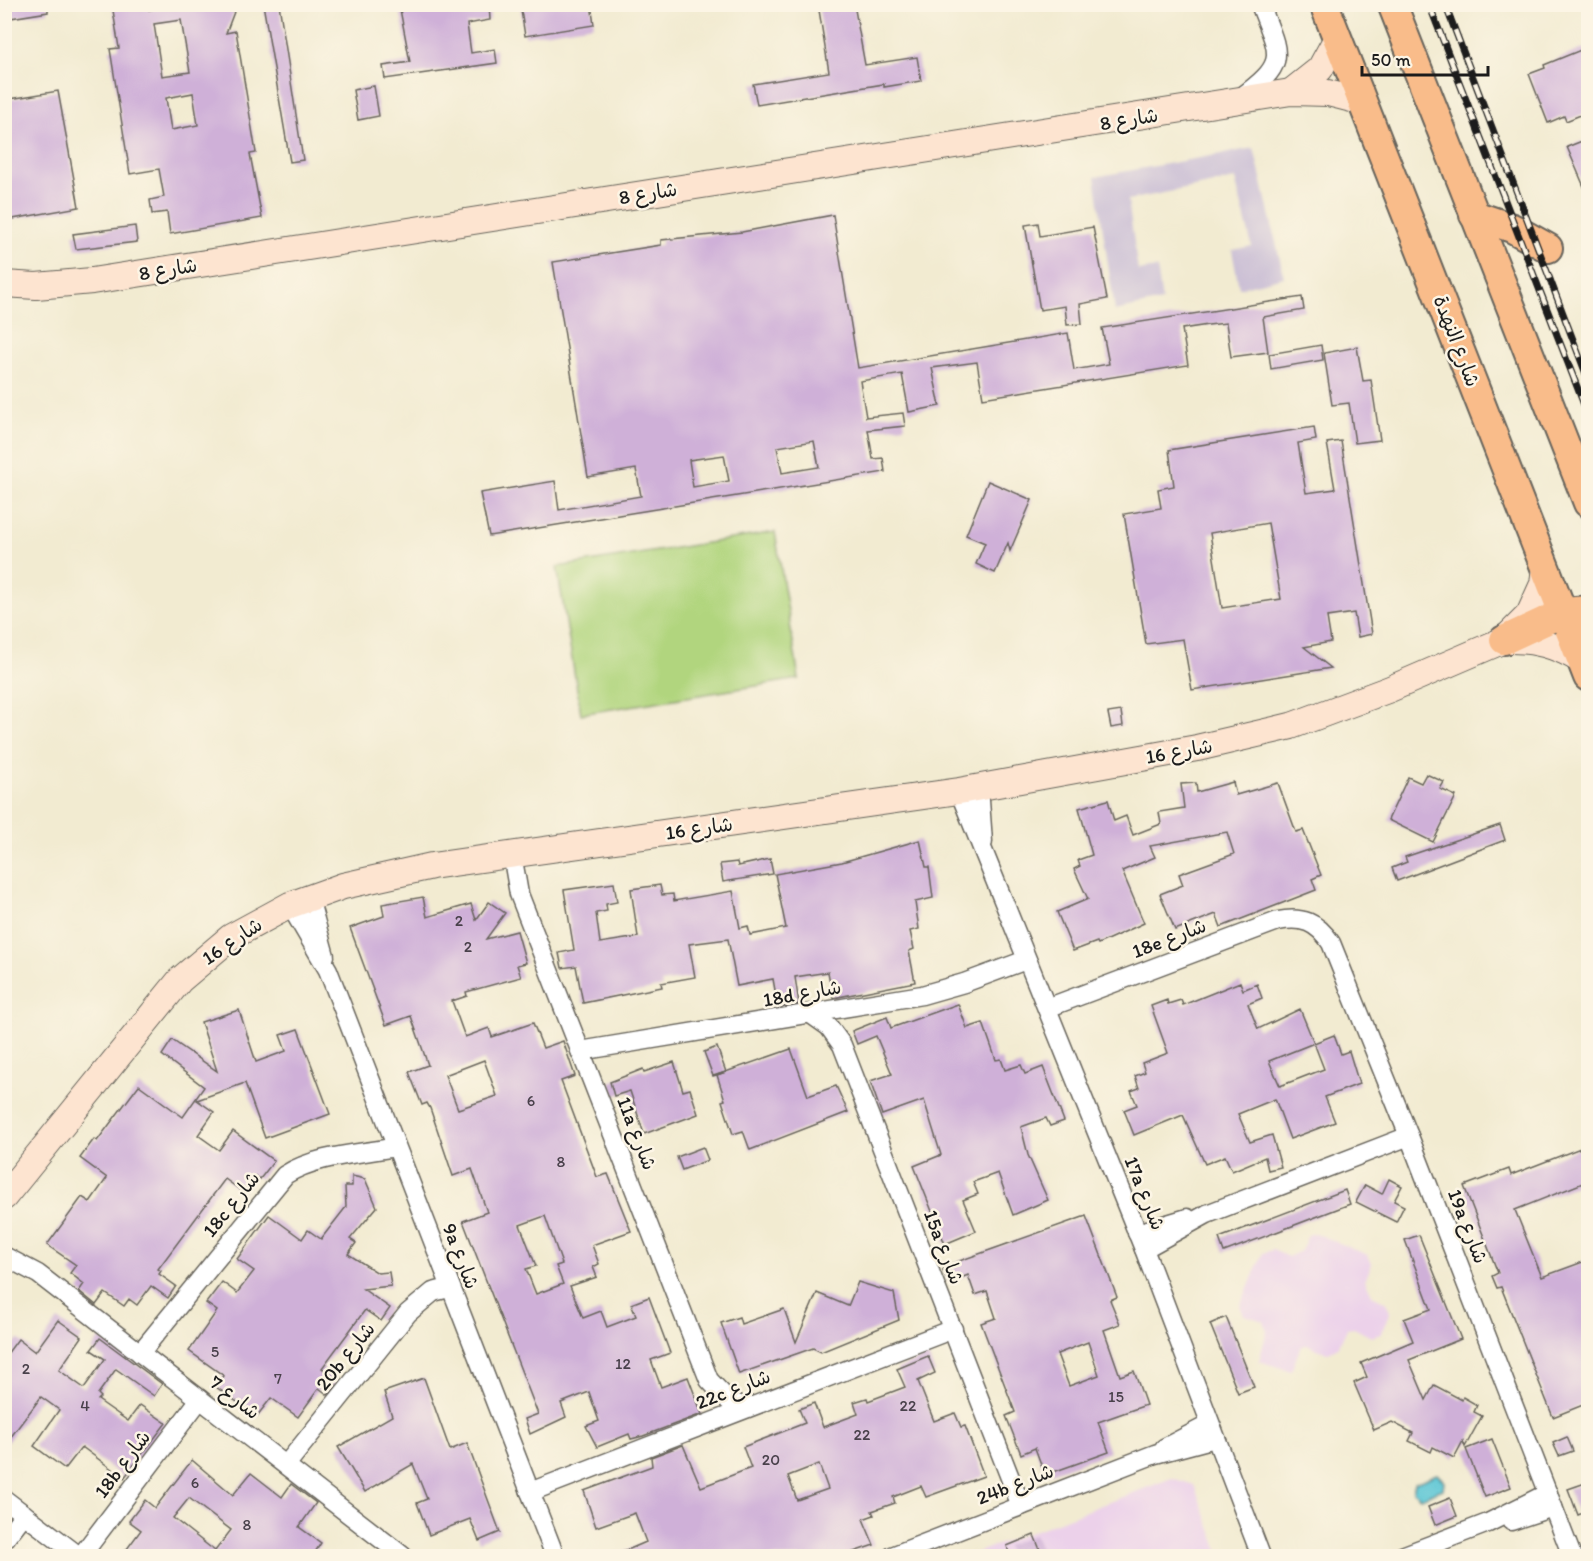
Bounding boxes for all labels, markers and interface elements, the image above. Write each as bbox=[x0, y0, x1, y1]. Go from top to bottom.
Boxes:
scale bar bbox=[1362, 39, 1488, 77]
text: 50 m bbox=[1371, 49, 1411, 71]
street label: شارع 8 bbox=[1098, 103, 1160, 137]
street label: شارع 8 bbox=[617, 177, 679, 211]
street label: شارع 8 bbox=[137, 253, 199, 287]
street label: شارع النهدة bbox=[1427, 292, 1485, 391]
street label: شارع 16 bbox=[1144, 733, 1215, 771]
street label: شارع 16 bbox=[664, 811, 734, 847]
house number: 2 bbox=[455, 911, 464, 930]
street label: شارع 16 bbox=[197, 912, 268, 972]
street label: 18e شارع bbox=[1128, 913, 1210, 965]
house number: 2 bbox=[464, 937, 473, 956]
street label: 18d شارع bbox=[761, 974, 843, 1014]
house number: 6 bbox=[527, 1091, 535, 1110]
street label: 11a شارع bbox=[610, 1093, 662, 1174]
house number: 8 bbox=[557, 1152, 566, 1171]
street label: 17a شارع bbox=[1118, 1153, 1171, 1234]
street label: 18c شارع bbox=[197, 1166, 266, 1243]
street label: 19a شارع bbox=[1441, 1185, 1493, 1267]
street label: 15a شارع bbox=[917, 1206, 969, 1288]
street label: 9a شارع bbox=[436, 1220, 485, 1293]
street label: 20b شارع bbox=[310, 1317, 381, 1396]
house number: 5 bbox=[211, 1342, 219, 1361]
house number: 12 bbox=[615, 1354, 632, 1373]
house number: 2 bbox=[22, 1359, 31, 1378]
street label: 22c شارع bbox=[692, 1364, 775, 1416]
house number: 7 bbox=[274, 1369, 282, 1388]
street label: شارع 7 bbox=[204, 1370, 265, 1426]
house number: 15 bbox=[1108, 1387, 1124, 1406]
house number: 4 bbox=[80, 1396, 90, 1415]
house number: 22 bbox=[900, 1396, 917, 1415]
street label: 18b شارع bbox=[89, 1425, 157, 1504]
house number: 22 bbox=[854, 1425, 871, 1444]
house number: 20 bbox=[762, 1450, 780, 1469]
street label: 24b شارع bbox=[973, 1458, 1058, 1512]
house number: 6 bbox=[191, 1473, 199, 1492]
house number: 8 bbox=[243, 1515, 252, 1534]

